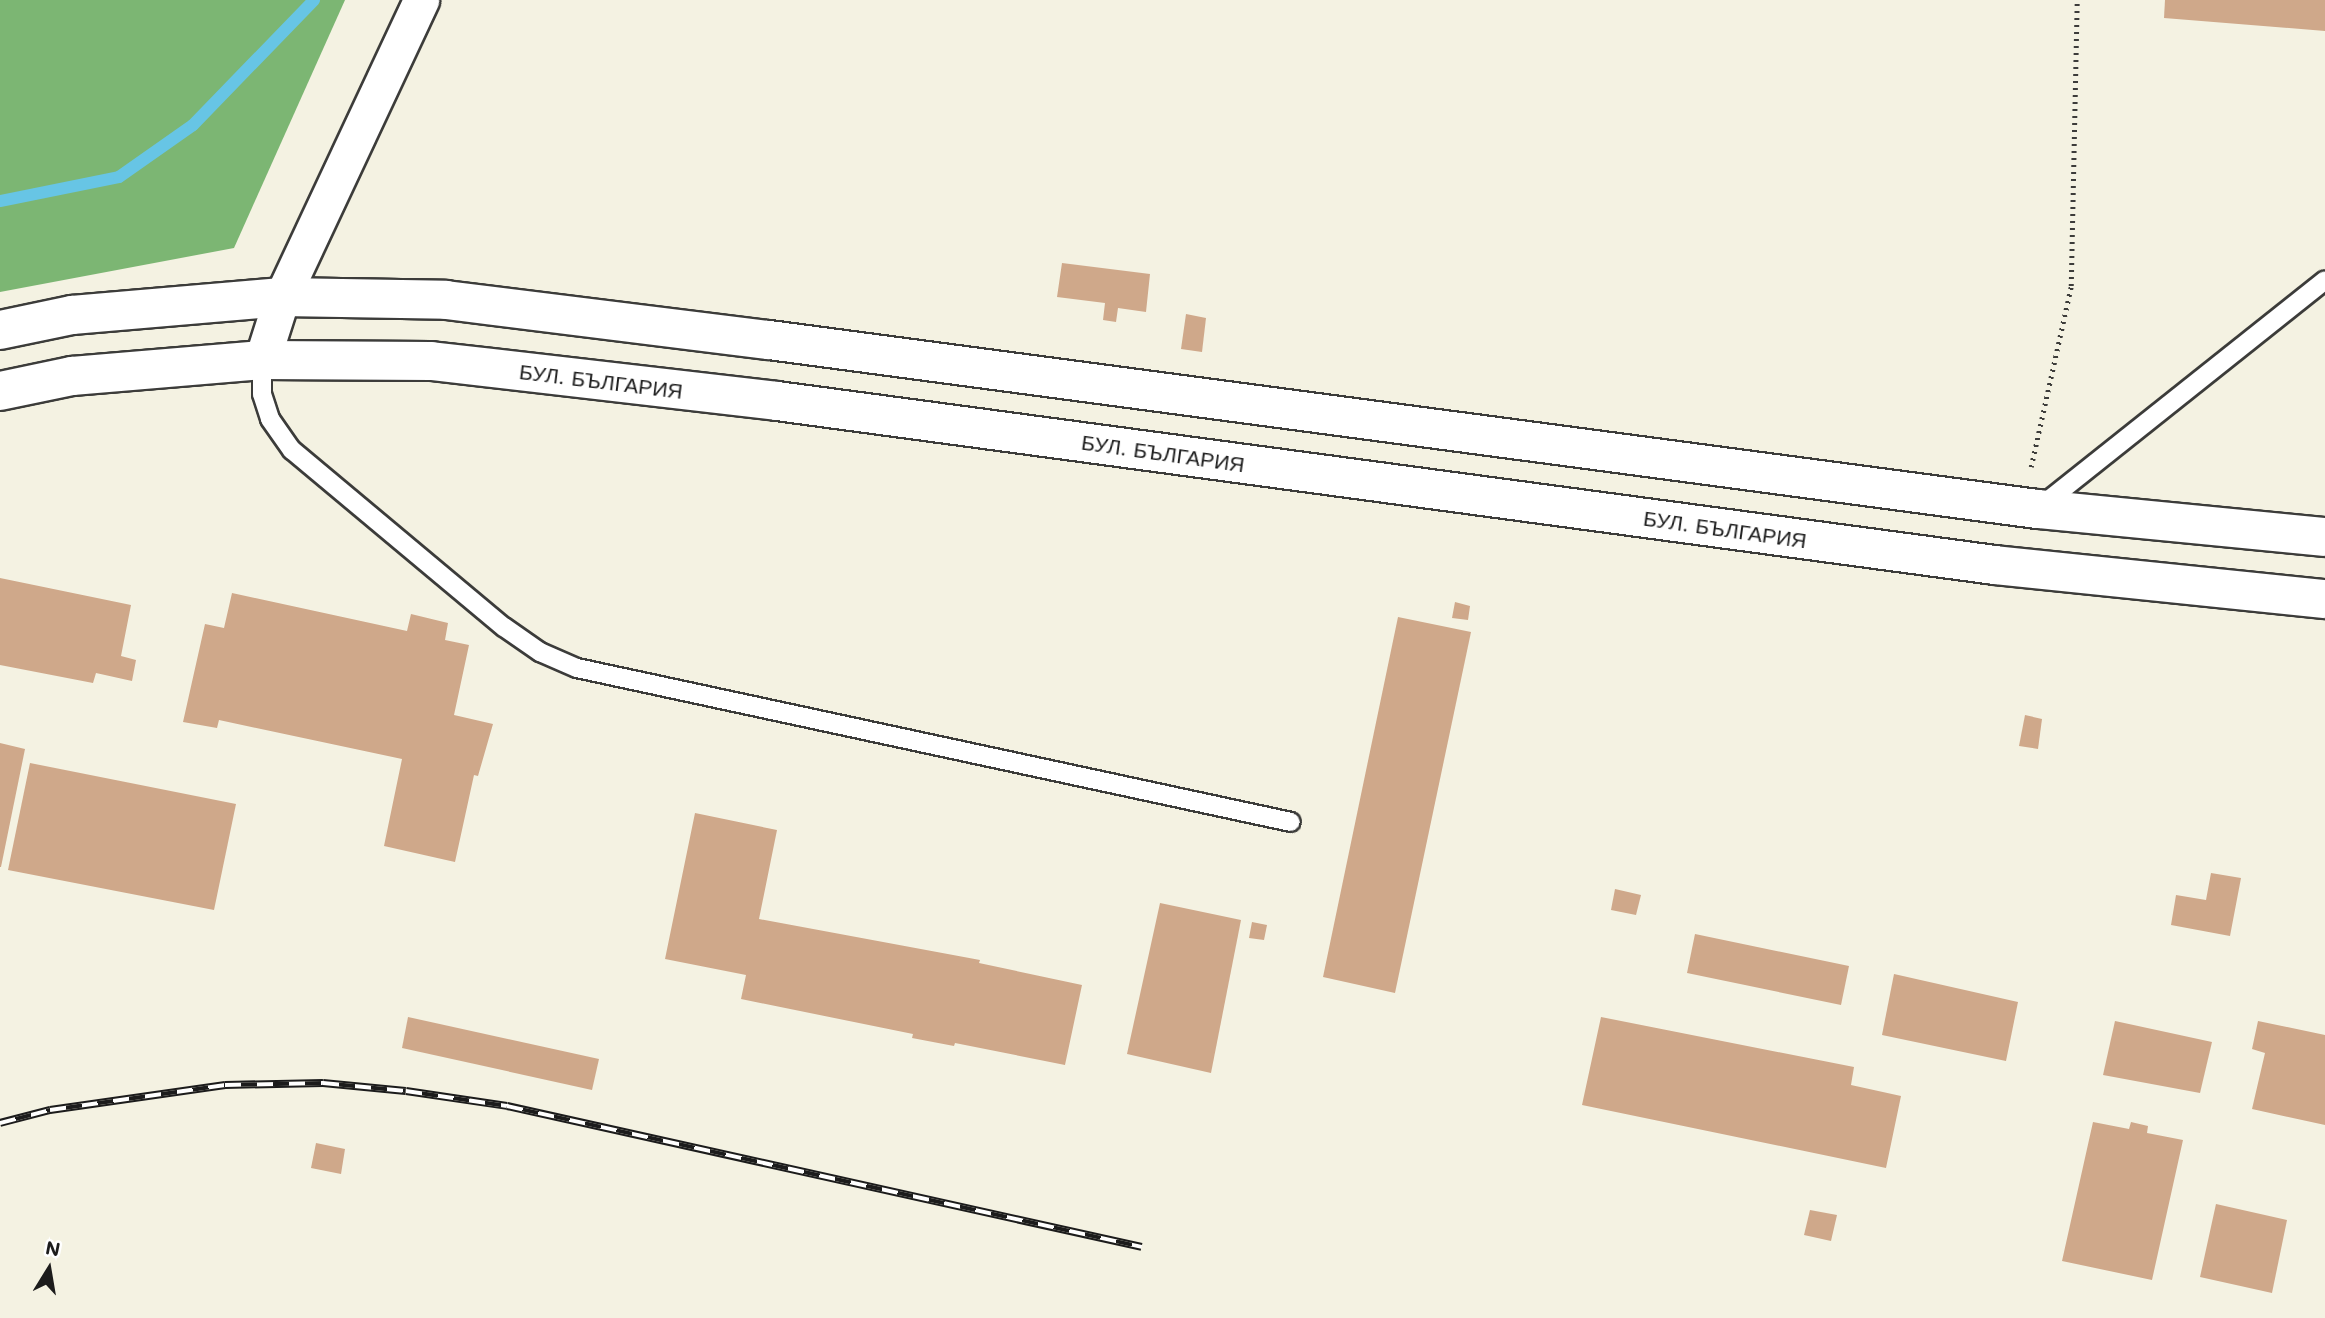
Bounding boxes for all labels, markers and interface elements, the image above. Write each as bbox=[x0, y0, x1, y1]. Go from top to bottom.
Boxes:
street label: БУЛ. БЪЛГАРИЯ bbox=[518, 358, 684, 404]
street label: БУЛ. БЪЛГАРИЯ bbox=[1080, 429, 1246, 477]
street label: БУЛ. БЪЛГАРИЯ bbox=[1642, 505, 1808, 553]
north arrow bbox=[14, 1234, 84, 1304]
text: N bbox=[44, 1234, 63, 1262]

